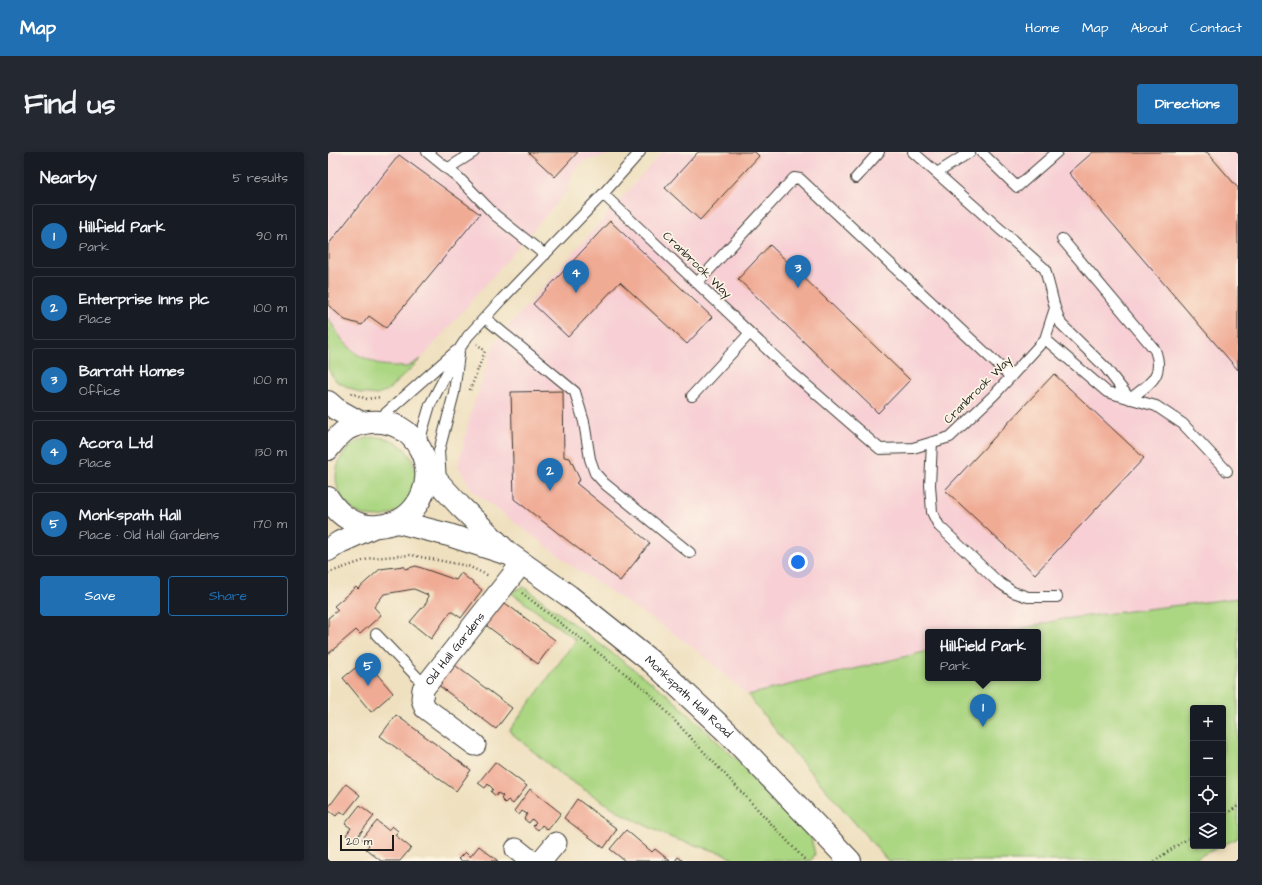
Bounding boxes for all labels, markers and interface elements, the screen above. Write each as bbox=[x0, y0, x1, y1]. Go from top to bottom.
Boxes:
text: Map bbox=[20, 15, 56, 42]
text: Home bbox=[1025, 18, 1060, 38]
text: Map bbox=[1082, 18, 1108, 38]
text: About bbox=[1130, 18, 1168, 38]
text: Contact bbox=[1190, 18, 1242, 38]
button: Directions bbox=[1137, 84, 1238, 124]
text: Find us bbox=[24, 85, 115, 124]
text: Nearby bbox=[40, 166, 97, 190]
text: 5 results bbox=[232, 169, 288, 187]
text: Hillfield Park bbox=[79, 217, 165, 238]
text: 1 bbox=[53, 227, 55, 245]
text: 90 m bbox=[256, 227, 287, 245]
street label: Cranbrook Way bbox=[658, 228, 736, 303]
text: Park bbox=[79, 238, 109, 256]
pin: 3 bbox=[785, 255, 811, 288]
pin: 4 bbox=[563, 260, 589, 293]
text: Enterprise Inns plc bbox=[79, 289, 209, 310]
text: 2 bbox=[50, 299, 58, 317]
text: 100 m bbox=[254, 299, 287, 317]
text: Place bbox=[79, 310, 111, 328]
street label: Cranbrook Way bbox=[940, 352, 1017, 429]
text: Barratt Homes bbox=[79, 361, 184, 382]
text: 3 bbox=[51, 371, 57, 389]
text: 100 m bbox=[254, 371, 287, 389]
text: Office bbox=[79, 382, 120, 400]
text: Acora Ltd bbox=[79, 433, 153, 454]
text: 4 bbox=[50, 443, 58, 461]
text: 130 m bbox=[255, 443, 287, 461]
text: Place bbox=[79, 454, 111, 472]
pin: 2 bbox=[537, 458, 563, 491]
text: Monkspath Hall bbox=[79, 505, 181, 526]
text: 5 bbox=[49, 515, 59, 533]
text: 170 m bbox=[254, 515, 287, 533]
text: Place · Old Hall Gardens bbox=[79, 526, 219, 544]
your location bbox=[788, 552, 808, 572]
button: Save bbox=[40, 576, 160, 616]
button: Share bbox=[168, 576, 288, 616]
street label: Old Hall Gardens bbox=[421, 609, 489, 689]
popup bbox=[925, 629, 1041, 681]
text: Hillfield Park bbox=[940, 636, 1026, 657]
street label: Monkspath Hall Road bbox=[641, 651, 736, 742]
pin: 5 bbox=[355, 653, 381, 686]
text: Park bbox=[940, 657, 970, 675]
pin: 1 bbox=[970, 694, 996, 727]
map controls bbox=[1190, 705, 1226, 849]
button: + bbox=[1190, 705, 1226, 741]
button: − bbox=[1190, 741, 1226, 777]
button: locate bbox=[1190, 777, 1226, 813]
button: layers bbox=[1190, 813, 1226, 849]
scale bar bbox=[340, 833, 394, 852]
text: 20 m bbox=[346, 834, 372, 849]

